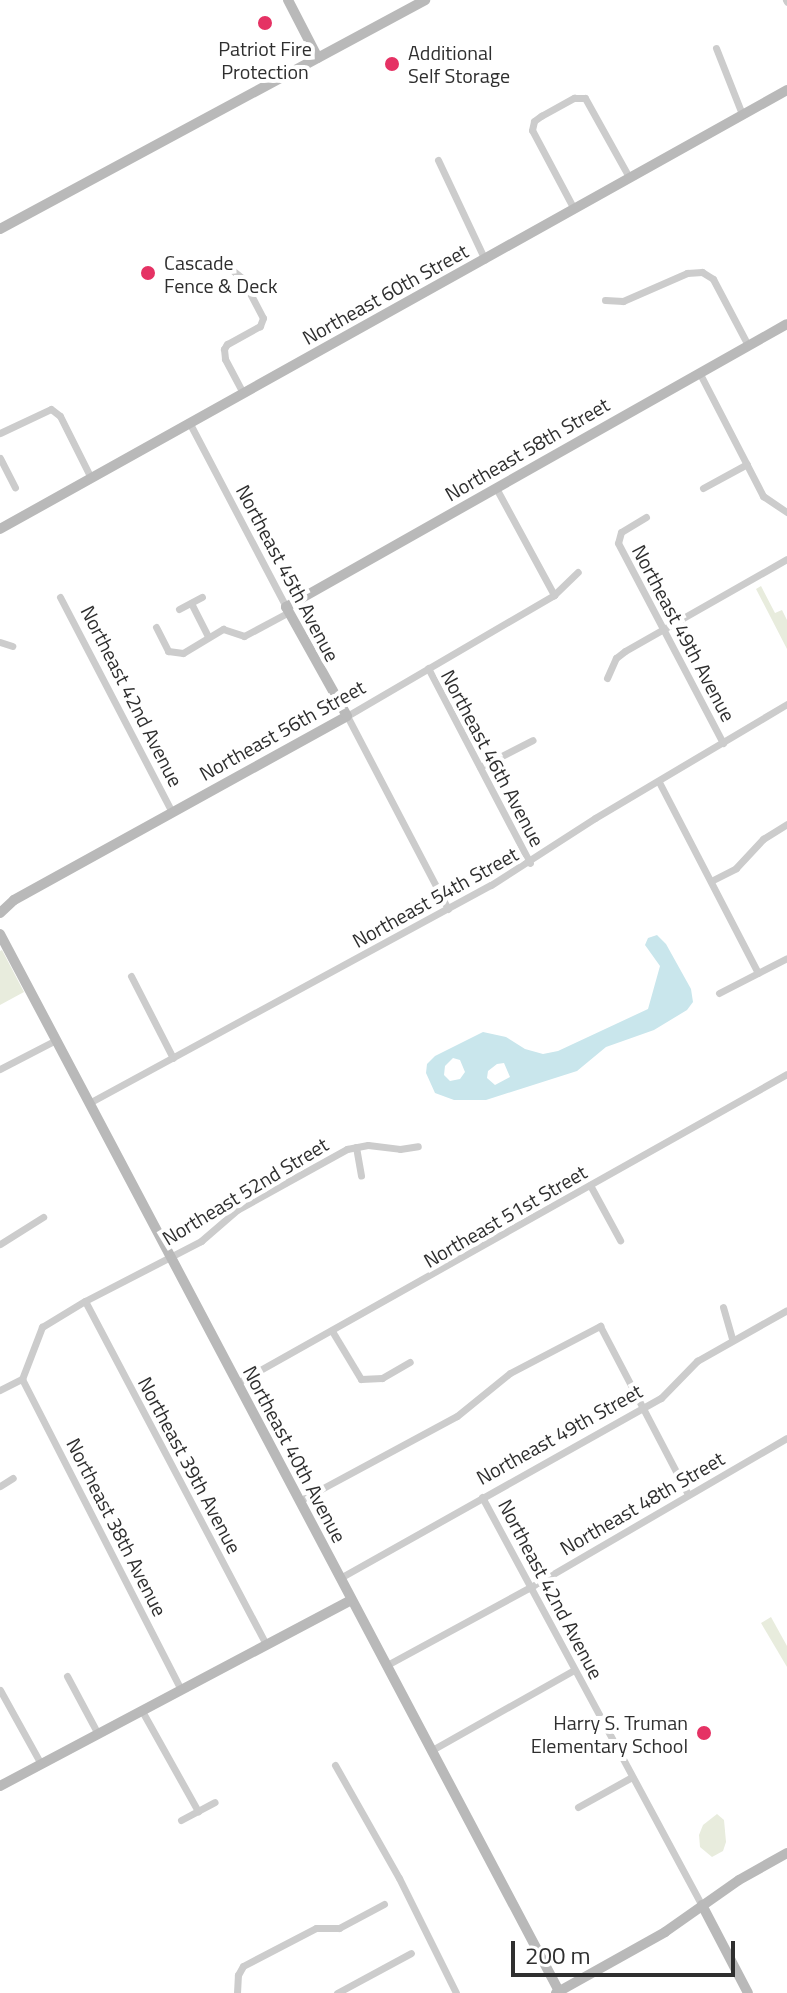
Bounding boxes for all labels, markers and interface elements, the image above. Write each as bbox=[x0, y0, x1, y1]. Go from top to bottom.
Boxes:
marker: Patriot Fire Protection bbox=[256, 14, 274, 32]
place label: Patriot Fire Protection bbox=[218, 36, 312, 83]
place label: Additional Self Storage bbox=[408, 40, 510, 87]
marker: Additional Self Storage bbox=[383, 55, 401, 73]
street label: Northeast 60th Street bbox=[298, 239, 472, 349]
place label: Cascade Fence & Deck bbox=[164, 250, 278, 297]
marker: Cascade Fence & Deck bbox=[139, 264, 157, 282]
street label: Northeast 58th Street bbox=[441, 392, 613, 506]
street label: Northeast 45th Avenue bbox=[231, 481, 345, 665]
street label: Northeast 49th Avenue bbox=[627, 541, 741, 725]
street label: Northeast 42nd Avenue bbox=[76, 601, 188, 791]
street label: Northeast 46th Avenue bbox=[436, 666, 550, 850]
street label: Northeast 56th Street bbox=[195, 675, 369, 785]
street label: Northeast 54th Street bbox=[348, 842, 522, 952]
street label: Northeast 52nd Street bbox=[158, 1132, 332, 1250]
street label: Northeast 51st Street bbox=[419, 1160, 591, 1272]
street label: Northeast 40th Avenue bbox=[238, 1362, 352, 1546]
street label: Northeast 39th Avenue bbox=[133, 1373, 247, 1557]
street label: Northeast 49th Street bbox=[472, 1379, 646, 1489]
street label: Northeast 38th Avenue bbox=[62, 1434, 172, 1620]
street label: Northeast 48th Street bbox=[556, 1446, 728, 1560]
street label: Northeast 42nd Avenue bbox=[493, 1495, 609, 1683]
place label: Harry S. Truman Elementary School bbox=[531, 1710, 688, 1757]
marker: Harry S. Truman Elementary School bbox=[695, 1724, 713, 1742]
scale bar bbox=[515, 1925, 739, 1975]
text: 200 m bbox=[525, 1937, 591, 1973]

